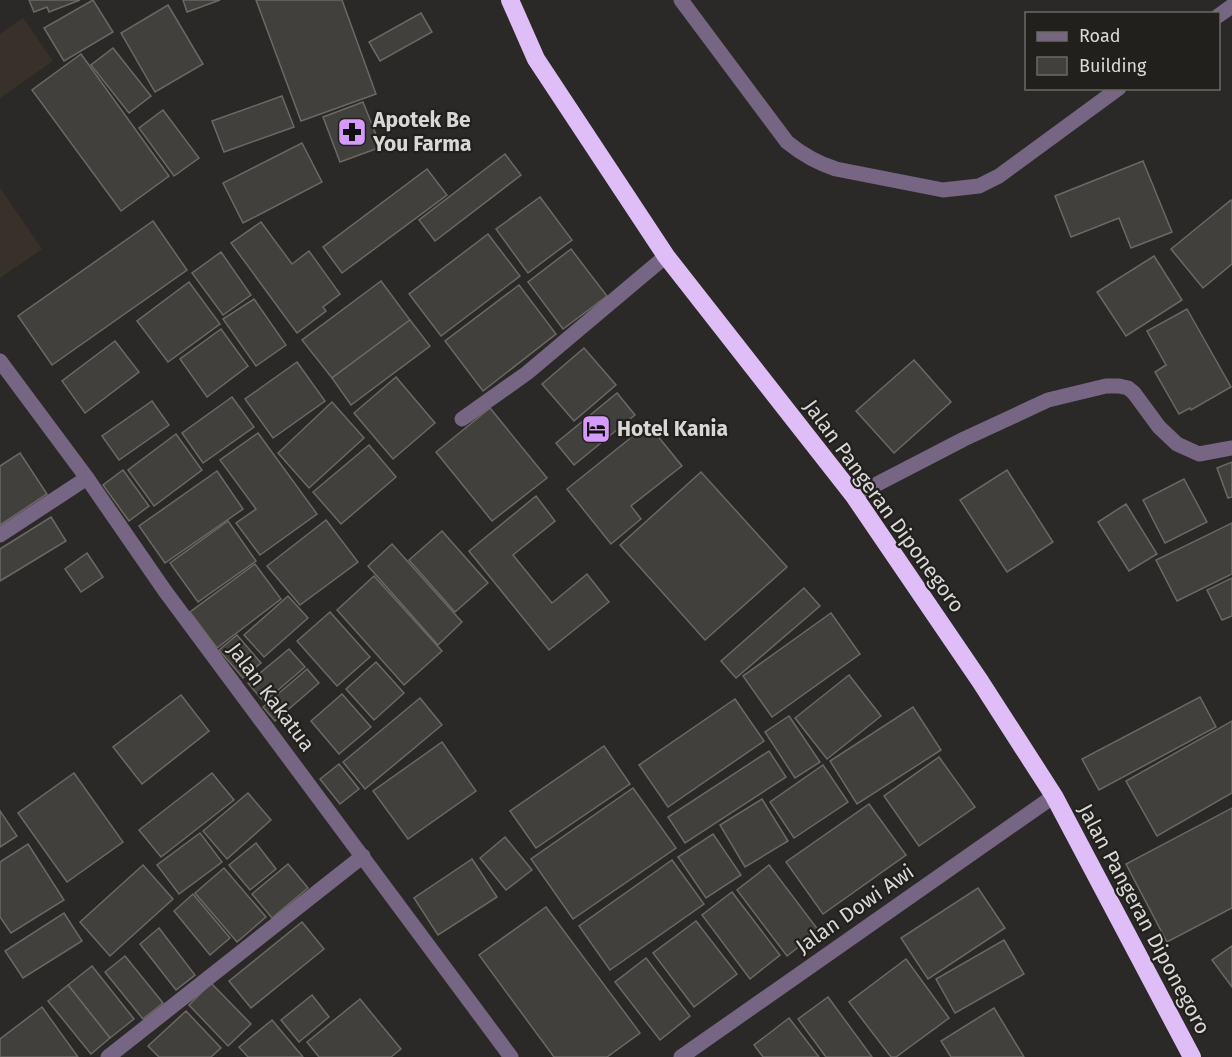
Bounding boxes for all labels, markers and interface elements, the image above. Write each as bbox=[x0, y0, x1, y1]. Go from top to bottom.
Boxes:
legend bbox=[1025, 12, 1220, 90]
text: Road bbox=[1079, 25, 1121, 47]
text: Building bbox=[1079, 55, 1147, 77]
place label: Apotek Be You Farma bbox=[372, 107, 472, 157]
pharmacy icon: Apotek Be You Farma bbox=[336, 116, 368, 148]
street label: Jalan Pangeran Diponegoro bbox=[798, 394, 970, 618]
hotel icon: Hotel Kania bbox=[580, 413, 612, 445]
place label: Hotel Kania bbox=[617, 416, 728, 442]
street label: Jalan Kakatua bbox=[222, 637, 320, 757]
street label: Jalan Pangeran Diponegoro bbox=[1072, 799, 1216, 1039]
street label: Jalan Dowi Awi bbox=[791, 859, 919, 959]

